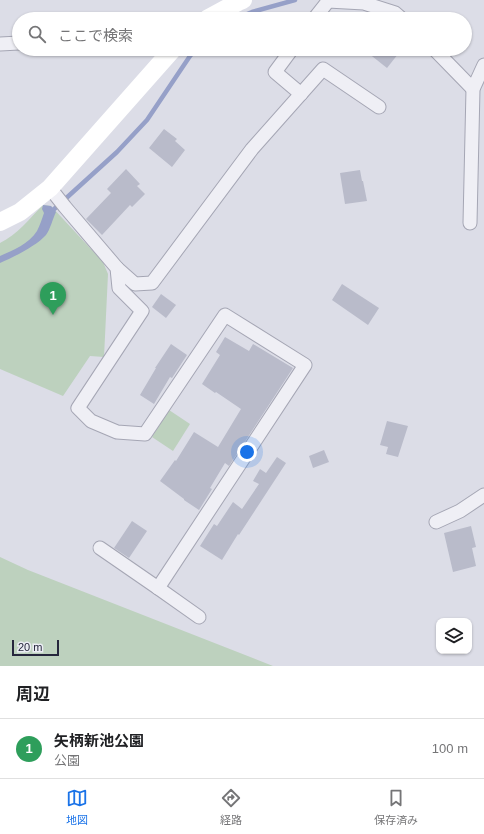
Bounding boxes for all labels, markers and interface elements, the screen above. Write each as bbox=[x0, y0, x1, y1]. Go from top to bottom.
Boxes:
search box bbox=[12, 12, 472, 56]
icon: search bbox=[26, 23, 48, 45]
text: ここで検索 bbox=[58, 27, 133, 44]
pin: 1 bbox=[40, 282, 66, 315]
your location bbox=[237, 442, 257, 462]
map controls bbox=[436, 618, 472, 654]
button: layers bbox=[436, 618, 472, 654]
scale bar bbox=[12, 638, 59, 657]
text: 20 m bbox=[18, 641, 42, 653]
text: 周辺 bbox=[16, 685, 50, 704]
text: 矢柄新池公園 bbox=[54, 732, 144, 749]
text: 1 bbox=[25, 741, 33, 756]
text: 100 m bbox=[432, 741, 468, 756]
text: 公園 bbox=[54, 753, 80, 768]
tab: 地図 bbox=[66, 787, 88, 827]
tab: 経路 bbox=[220, 787, 242, 827]
tab: 保存済み bbox=[374, 787, 418, 827]

